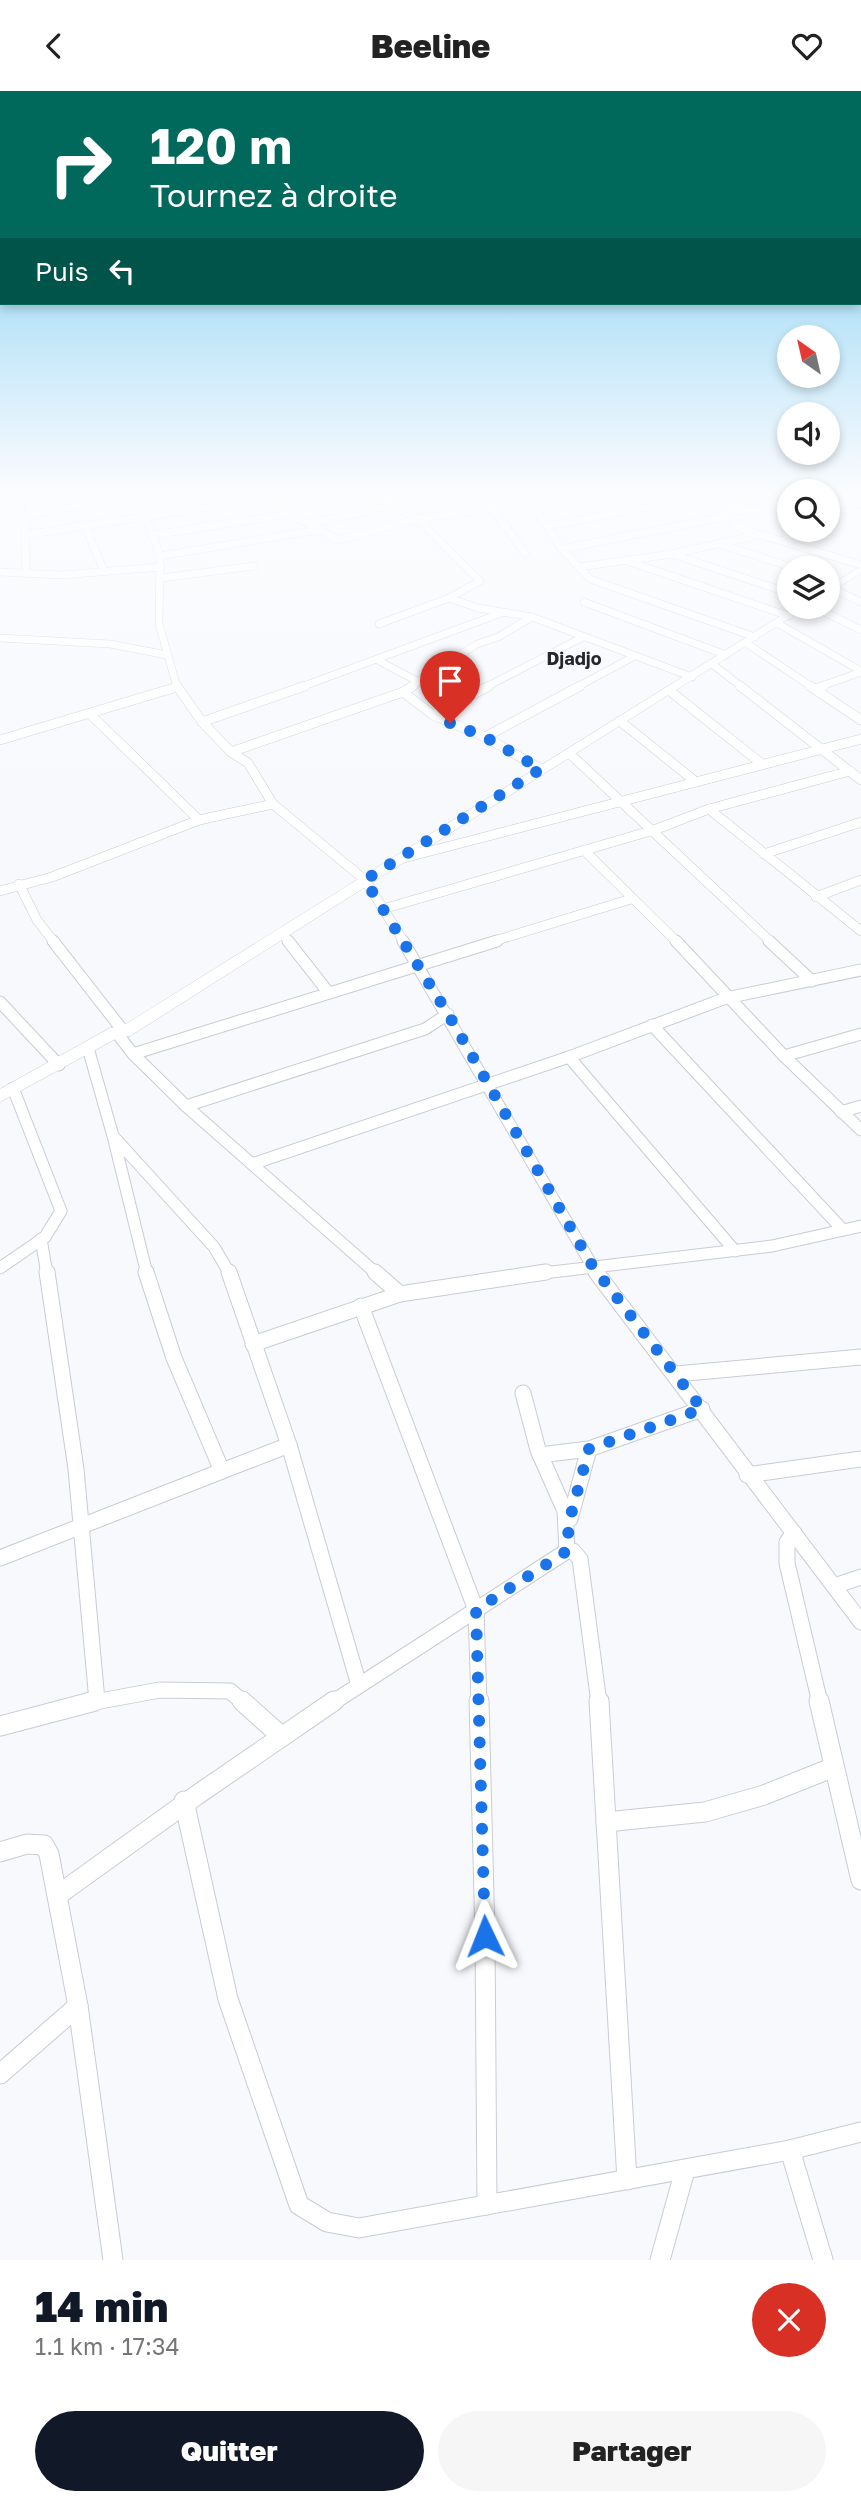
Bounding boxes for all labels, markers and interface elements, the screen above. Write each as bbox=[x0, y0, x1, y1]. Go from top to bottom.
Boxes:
icon: back bbox=[35, 27, 73, 65]
text: Beeline bbox=[371, 27, 490, 65]
icon: heart bbox=[788, 27, 826, 65]
text: 120 m bbox=[150, 116, 292, 175]
icon: right bbox=[35, 119, 126, 210]
text: Tournez à droite bbox=[150, 176, 398, 214]
icon: left bbox=[103, 252, 141, 290]
text: Puis bbox=[35, 256, 89, 287]
north arrow bbox=[777, 325, 840, 389]
map controls bbox=[777, 325, 840, 619]
button: sound bbox=[777, 402, 840, 465]
button: search bbox=[777, 479, 840, 542]
button: layers bbox=[777, 556, 840, 619]
district label: Djadjo bbox=[546, 647, 602, 669]
pin bbox=[420, 651, 480, 723]
icon: arrive bbox=[431, 662, 469, 700]
position arrow bbox=[448, 1899, 522, 1973]
text: 14 min bbox=[35, 2281, 168, 2331]
button: close bbox=[752, 2283, 826, 2357]
text: 1.1 km · 17:34 bbox=[35, 2332, 179, 2360]
button: Quitter bbox=[35, 2411, 424, 2491]
button: Partager bbox=[438, 2411, 826, 2491]

